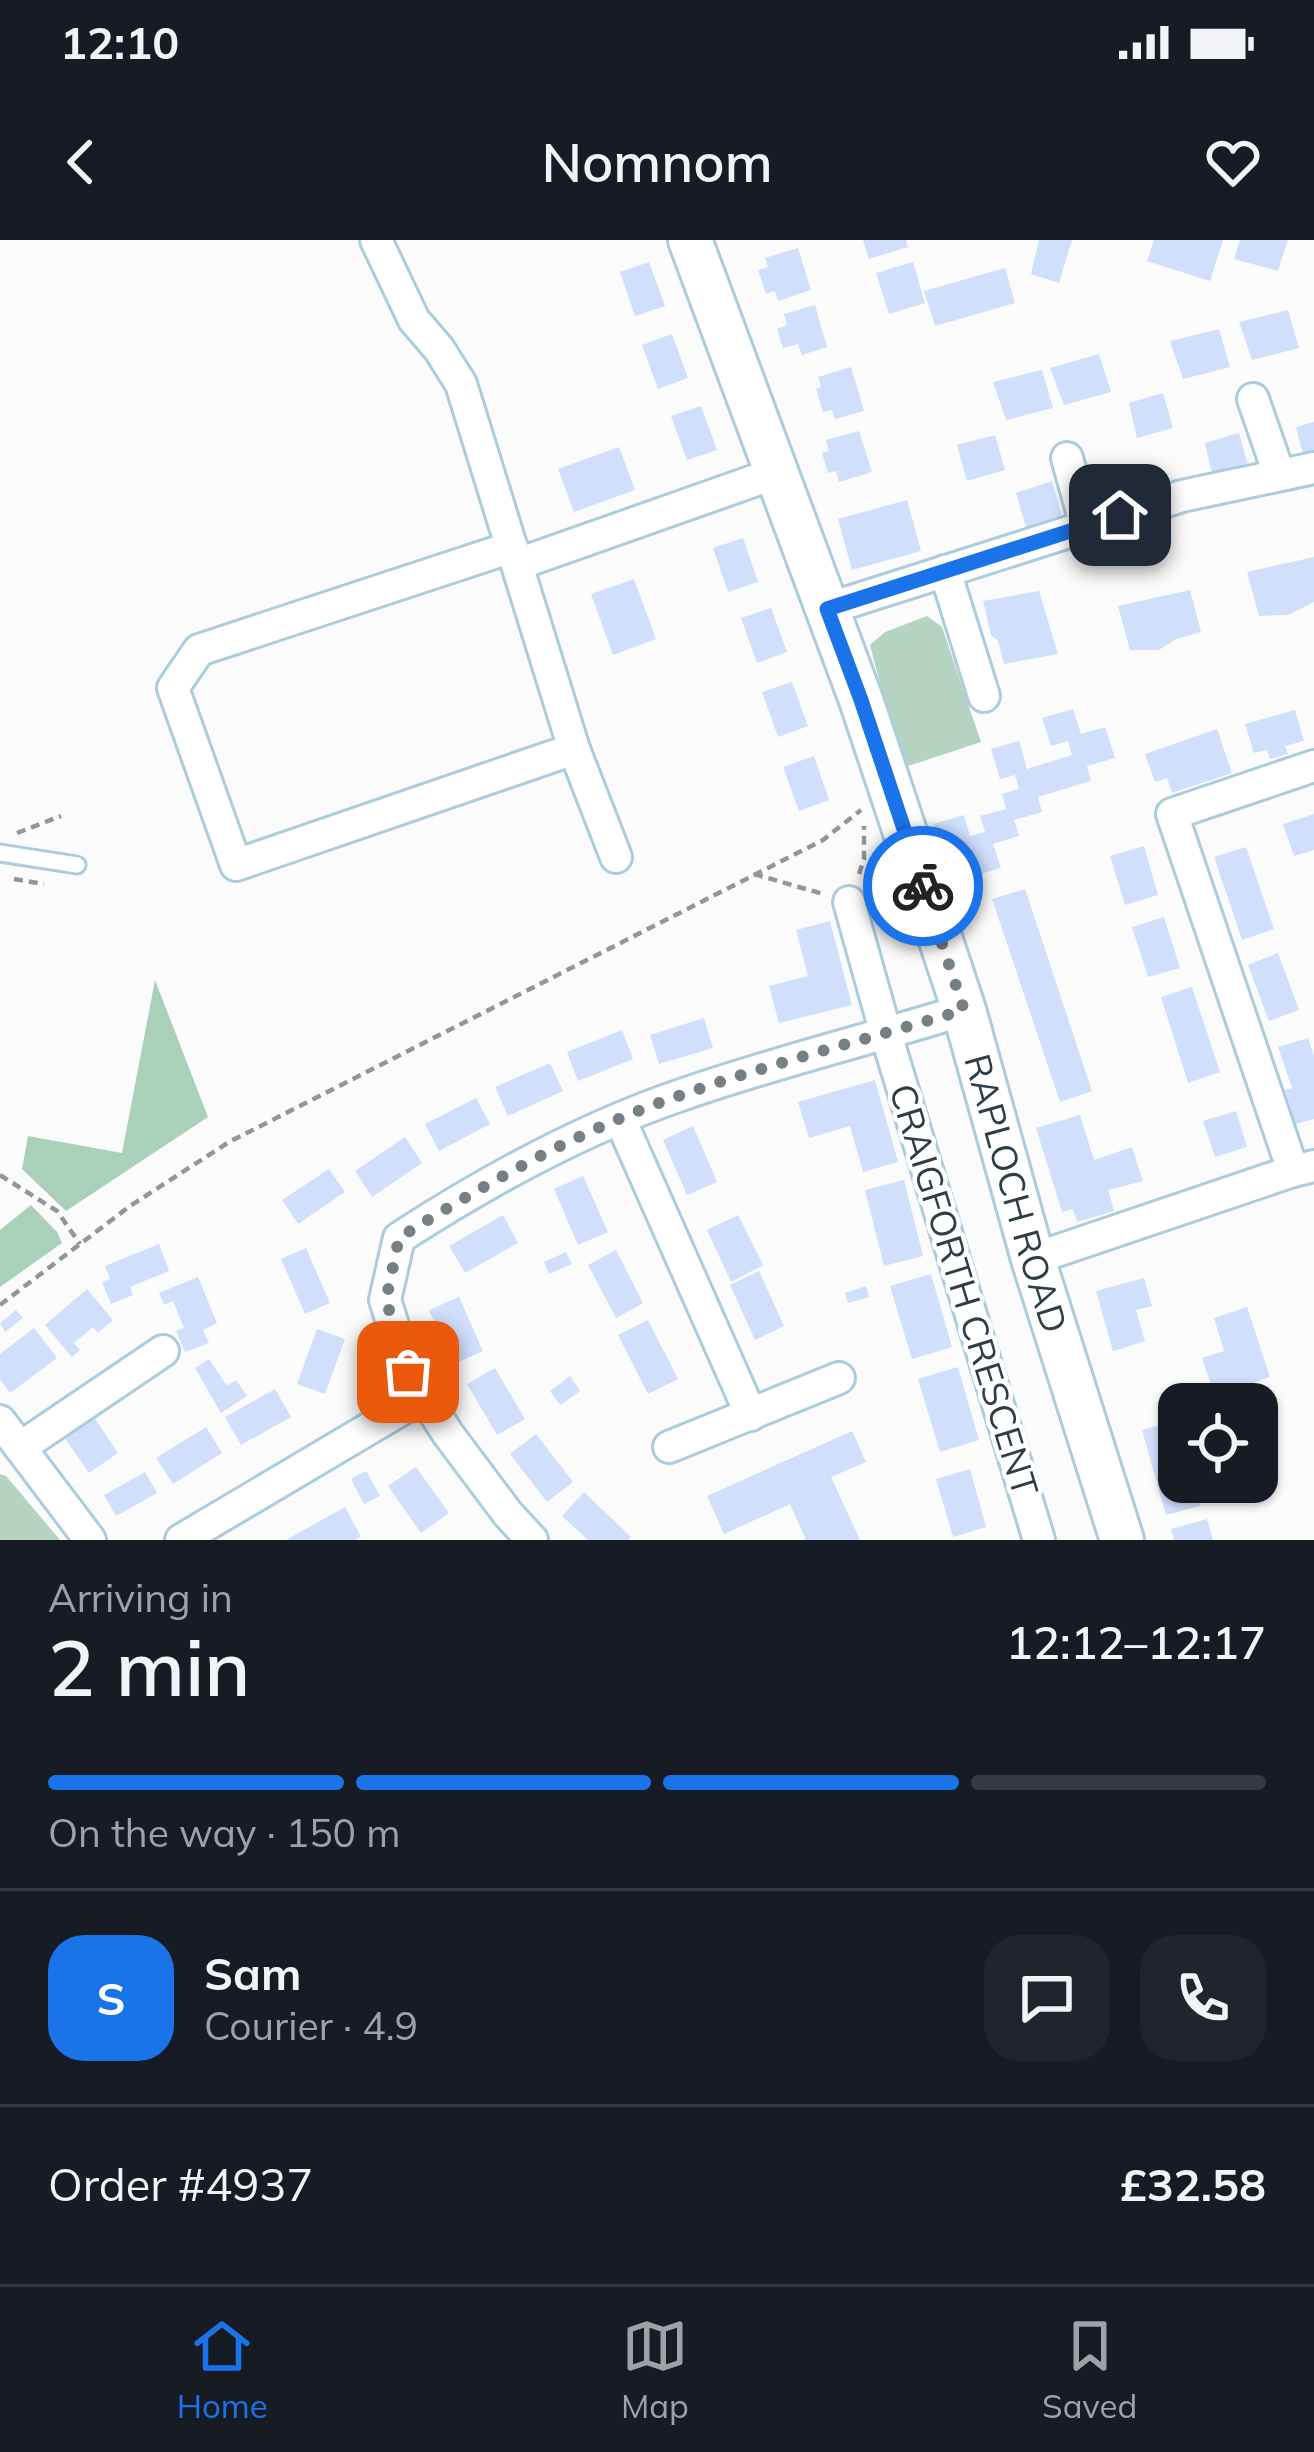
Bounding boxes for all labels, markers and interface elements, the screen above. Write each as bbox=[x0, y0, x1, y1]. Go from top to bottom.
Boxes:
text: 12:10 bbox=[60, 14, 179, 70]
text: Nomnom bbox=[541, 128, 773, 196]
icon: back bbox=[48, 129, 114, 195]
icon: heart bbox=[1200, 129, 1266, 195]
pin bbox=[1069, 464, 1171, 566]
icon: home bbox=[1087, 482, 1153, 548]
courier bbox=[863, 826, 983, 946]
icon: bike bbox=[890, 853, 956, 919]
street label: RAPLOCH ROAD bbox=[955, 1049, 1078, 1338]
street label: CRAIGFORTH CRESCENT bbox=[880, 1078, 1049, 1502]
pin bbox=[357, 1321, 459, 1423]
icon: bag bbox=[375, 1339, 441, 1405]
map controls bbox=[1158, 1383, 1278, 1503]
button: locate bbox=[1158, 1383, 1278, 1503]
text: Arriving in bbox=[48, 1573, 233, 1622]
text: 12:12–12:17 bbox=[1006, 1614, 1266, 1670]
text: 2 min bbox=[48, 1618, 251, 1716]
text: On the way · 150 m bbox=[48, 1808, 400, 1857]
button: chat bbox=[984, 1935, 1110, 2061]
button: phone bbox=[1140, 1935, 1266, 2061]
text: Sam bbox=[204, 1945, 301, 2001]
text: S bbox=[96, 1970, 126, 2026]
text: Courier · 4.9 bbox=[204, 2001, 418, 2050]
text: Order #4937 bbox=[48, 2156, 313, 2212]
text: £32.58 bbox=[1120, 2156, 1266, 2212]
tab: Home bbox=[177, 2313, 268, 2426]
tab: Map bbox=[621, 2313, 689, 2426]
tab: Saved bbox=[1042, 2313, 1137, 2426]

